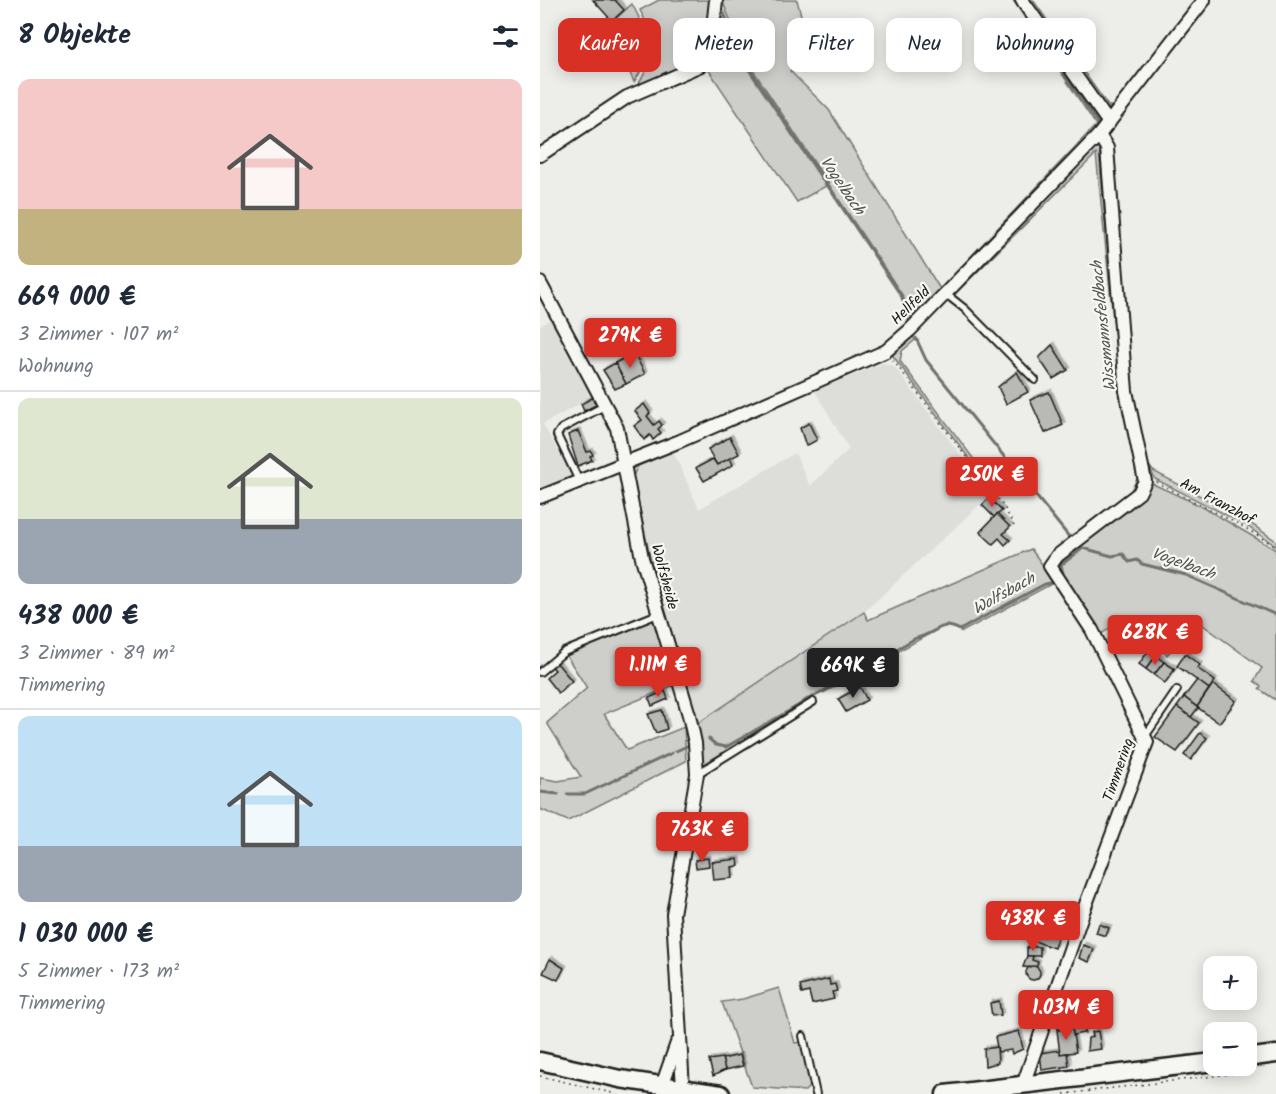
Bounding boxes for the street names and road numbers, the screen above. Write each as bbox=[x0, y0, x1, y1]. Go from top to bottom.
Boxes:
street label: Hellfeld bbox=[886, 280, 937, 331]
street label: Am Franzhof bbox=[1175, 472, 1260, 532]
street label: Wolfsheide bbox=[644, 542, 684, 613]
street label: Timmering bbox=[1097, 735, 1141, 805]

